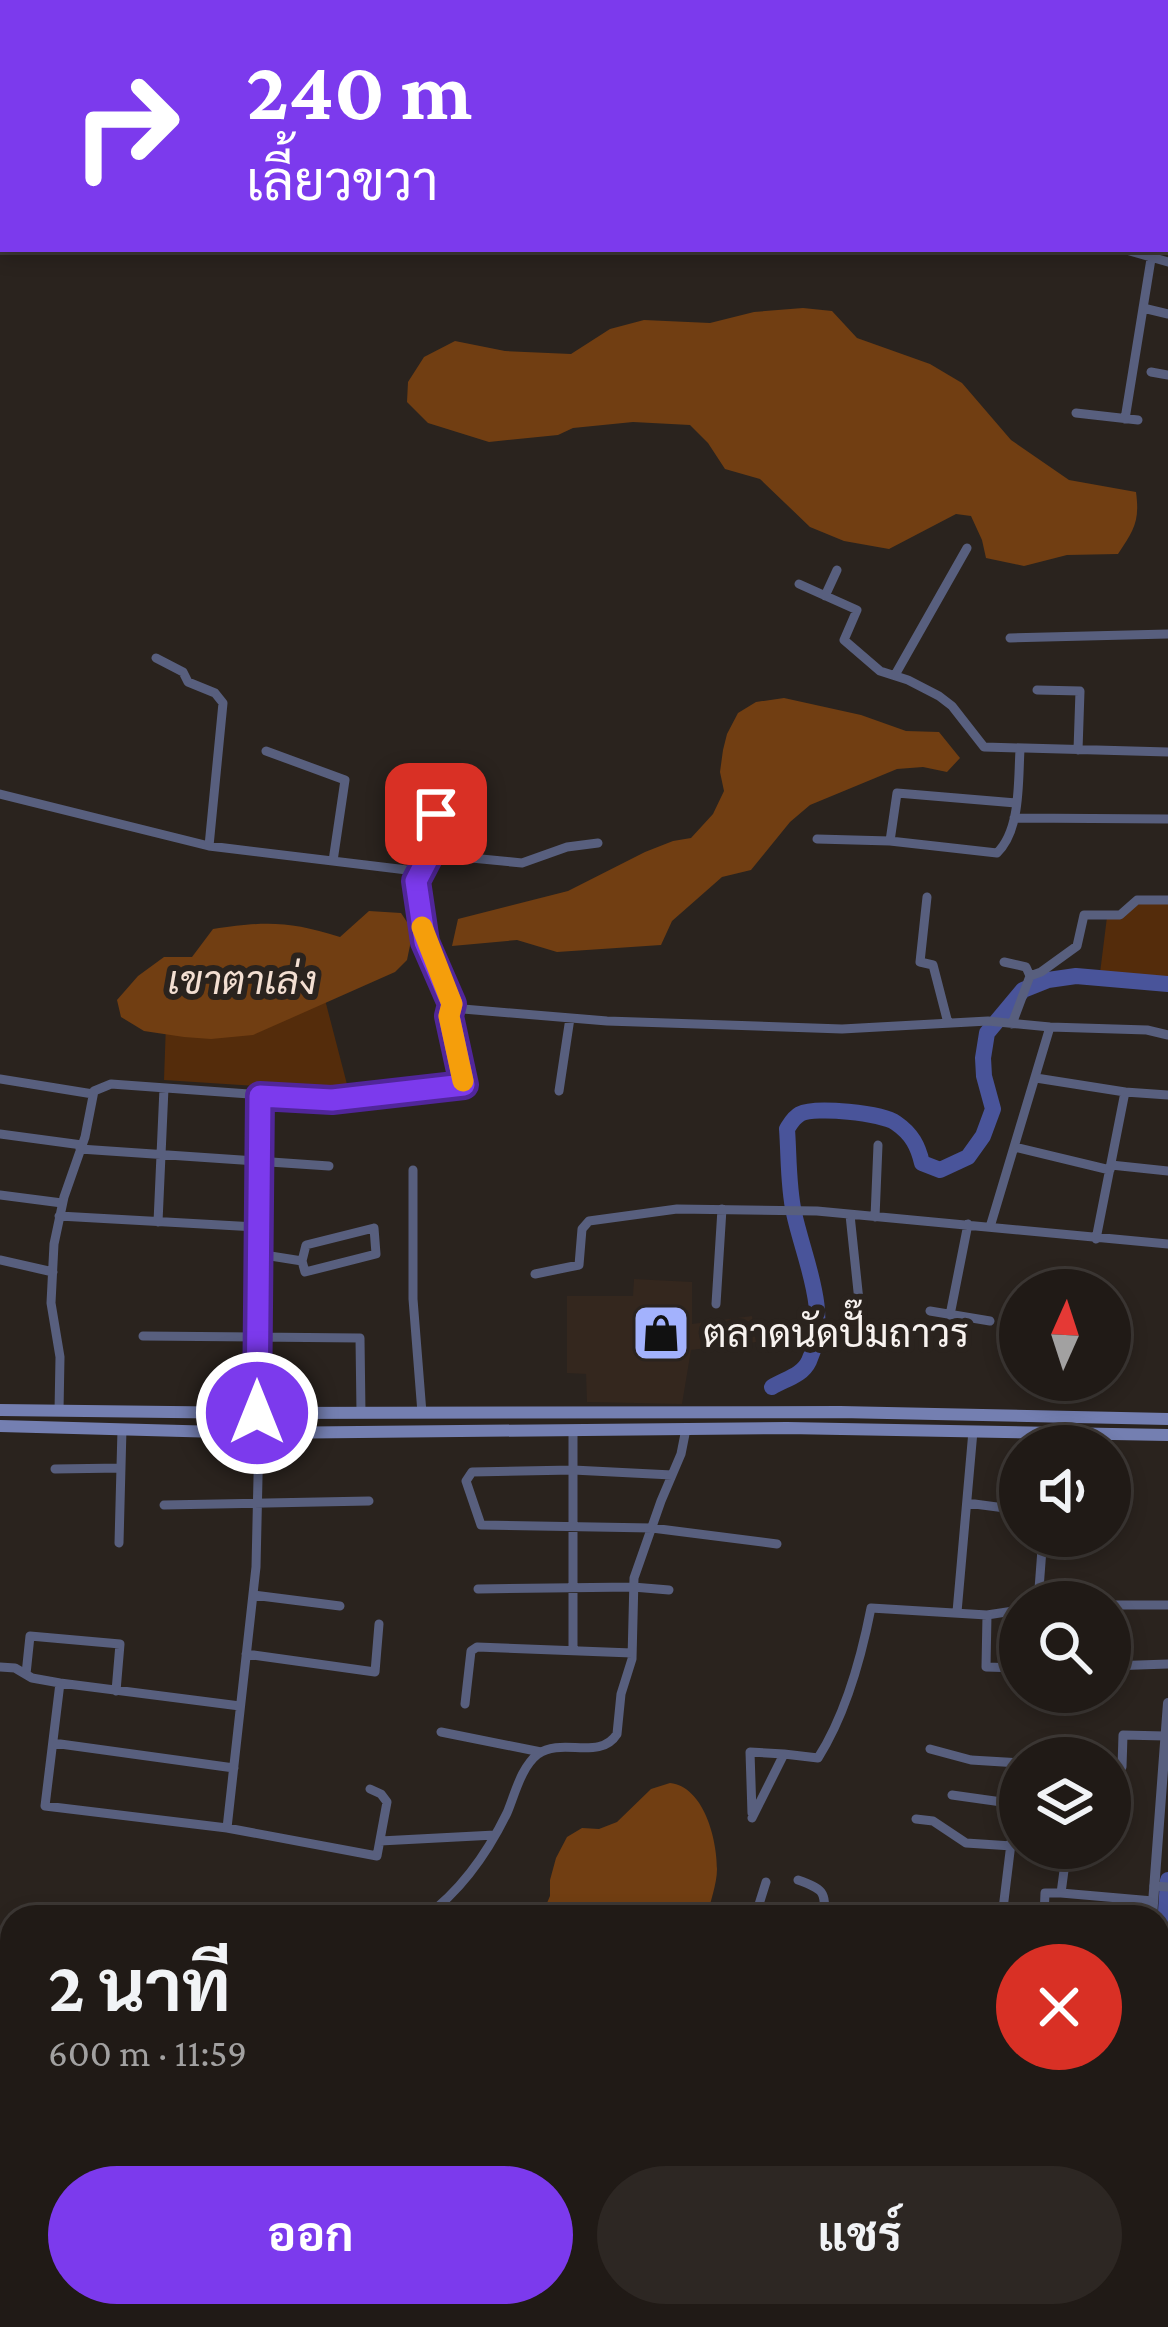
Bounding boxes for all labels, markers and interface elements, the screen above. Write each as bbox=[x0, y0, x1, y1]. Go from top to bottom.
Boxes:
text: 240 m bbox=[246, 44, 472, 137]
icon: right bbox=[48, 48, 204, 204]
text: เลี้ยวขวา bbox=[246, 152, 439, 212]
pin bbox=[385, 763, 487, 865]
icon: arrive bbox=[403, 781, 469, 847]
park label: เขาตาเล่ง bbox=[167, 958, 317, 1002]
north arrow bbox=[999, 1269, 1131, 1401]
map controls bbox=[999, 1269, 1131, 1869]
place label: ตลาดนัดปั๊มถาวร bbox=[703, 1299, 969, 1355]
shop icon: ตลาดนัดปั๊มถาวร bbox=[630, 1302, 692, 1364]
position arrow bbox=[194, 1350, 320, 1476]
button: sound bbox=[999, 1425, 1131, 1557]
button: search bbox=[999, 1581, 1131, 1713]
button: layers bbox=[999, 1737, 1131, 1869]
button: close bbox=[996, 1944, 1122, 2070]
text: 2 นาที bbox=[48, 1946, 231, 2026]
text: 600 m · 11:59 bbox=[48, 2031, 247, 2074]
button: ออก bbox=[48, 2166, 573, 2304]
button: แชร์ bbox=[597, 2166, 1122, 2304]

